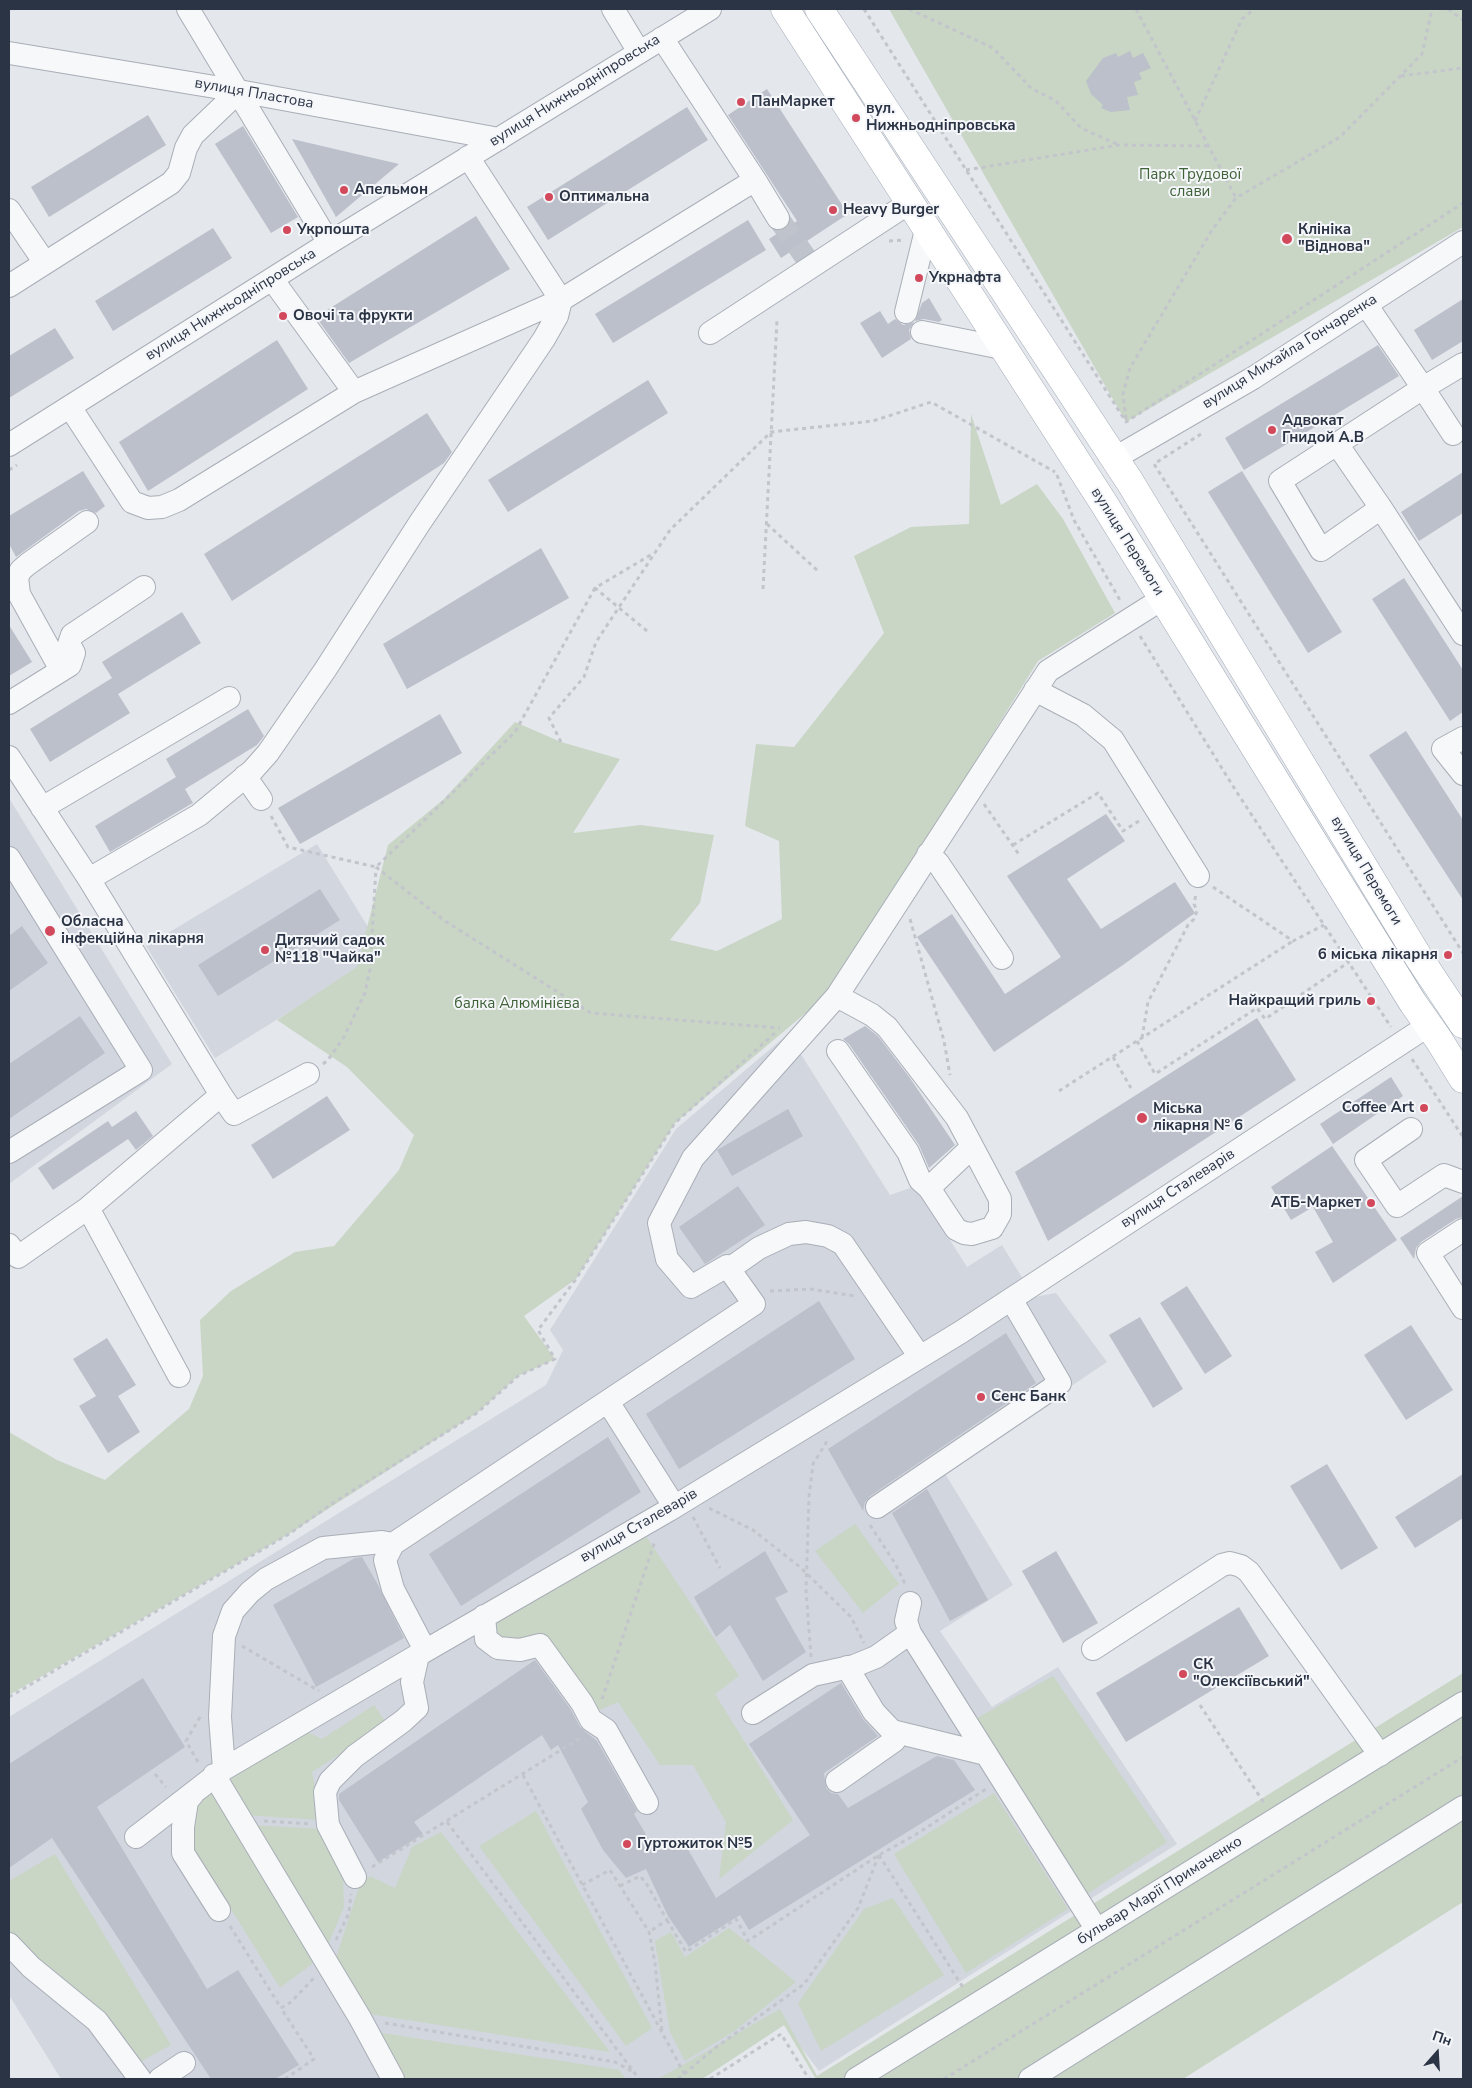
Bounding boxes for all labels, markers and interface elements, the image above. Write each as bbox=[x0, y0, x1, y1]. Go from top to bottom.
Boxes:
street label: вулиця Нижньодніпровська bbox=[486, 31, 664, 151]
street label: вулиця Пластова bbox=[193, 75, 315, 113]
place label: ПанМаркет bbox=[751, 93, 835, 111]
marker: ПанМаркет bbox=[735, 96, 747, 108]
place label: вул. Нижньодніпровська bbox=[866, 100, 1016, 135]
marker: вул. Нижньодніпровська bbox=[850, 112, 862, 124]
park label: Парк Трудової слави bbox=[1139, 166, 1241, 201]
place label: Апельмон bbox=[354, 181, 428, 199]
marker: Апельмон bbox=[338, 184, 350, 196]
place label: Оптимальна bbox=[559, 188, 649, 206]
marker: Оптимальна bbox=[543, 191, 555, 203]
place label: Heavy Burger bbox=[843, 201, 939, 219]
marker: Heavy Burger bbox=[827, 204, 839, 216]
place label: Укрпошта bbox=[297, 221, 370, 239]
place label: Клініка "Віднова" bbox=[1298, 221, 1370, 256]
marker: Укрпошта bbox=[281, 224, 293, 236]
marker: Клініка "Віднова" bbox=[1280, 232, 1294, 246]
street label: вулиця Нижньодніпровська bbox=[142, 245, 320, 365]
place label: Укрнафта bbox=[929, 269, 1001, 287]
marker: Укрнафта bbox=[913, 272, 925, 284]
street label: вулиця Михайла Гончаренка bbox=[1199, 291, 1381, 413]
place label: Овочі та фрукти bbox=[293, 307, 413, 325]
marker: Овочі та фрукти bbox=[277, 310, 289, 322]
place label: Адвокат Гнидой А.В bbox=[1282, 412, 1364, 447]
marker: Адвокат Гнидой А.В bbox=[1266, 424, 1278, 436]
street label: вулиця Перемоги bbox=[1086, 485, 1168, 599]
street label: вулиця Перемоги bbox=[1326, 813, 1406, 929]
place label: Обласна інфекційна лікарня bbox=[61, 913, 204, 948]
marker: Обласна інфекційна лікарня bbox=[43, 924, 57, 938]
place label: Дитячий садок №118 "Чайка" bbox=[275, 932, 385, 967]
marker: Дитячий садок №118 "Чайка" bbox=[259, 944, 271, 956]
place label: 6 міська лікарня bbox=[1318, 946, 1438, 964]
marker: 6 міська лікарня bbox=[1442, 949, 1454, 961]
place label: Найкращий гриль bbox=[1228, 992, 1361, 1010]
park label: балка Алюмінієва bbox=[454, 995, 580, 1013]
marker: Найкращий гриль bbox=[1365, 995, 1377, 1007]
place label: Coffee Art bbox=[1342, 1099, 1414, 1117]
place label: Мiська лiкарня № 6 bbox=[1153, 1100, 1243, 1135]
marker: Coffee Art bbox=[1418, 1102, 1430, 1114]
marker: Мiська лiкарня № 6 bbox=[1135, 1111, 1149, 1125]
street label: вулиця Сталеварів bbox=[1118, 1145, 1238, 1233]
place label: АТБ-Маркет bbox=[1271, 1194, 1361, 1212]
marker: АТБ-Маркет bbox=[1365, 1197, 1377, 1209]
place label: Сенс Банк bbox=[991, 1388, 1066, 1406]
marker: Сенс Банк bbox=[975, 1391, 987, 1403]
street label: вулиця Сталеварів bbox=[577, 1485, 701, 1567]
place label: СК "Олексіївський" bbox=[1193, 1656, 1310, 1691]
marker: СК "Олексіївський" bbox=[1177, 1668, 1189, 1680]
street label: бульвар Марії Примаченко bbox=[1074, 1833, 1246, 1949]
place label: Гуртожиток №5 bbox=[637, 1835, 753, 1853]
marker: Гуртожиток №5 bbox=[621, 1838, 633, 1850]
text: Пн bbox=[1430, 2026, 1454, 2050]
north arrow bbox=[1412, 2028, 1462, 2078]

